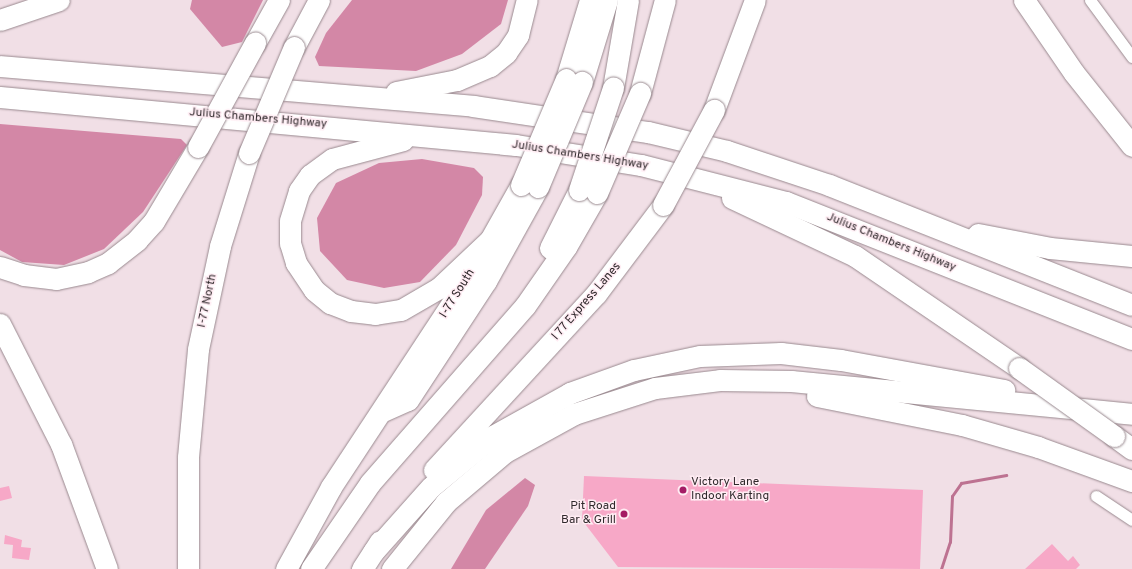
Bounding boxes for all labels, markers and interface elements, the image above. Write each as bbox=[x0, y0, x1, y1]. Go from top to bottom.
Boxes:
street label: Julius Chambers Highway bbox=[188, 106, 328, 132]
street label: Julius Chambers Highway bbox=[511, 138, 649, 174]
street label: Julius Chambers Highway bbox=[824, 210, 958, 276]
street label: I 77 Express Lanes bbox=[549, 260, 625, 344]
street label: I-77 South bbox=[437, 267, 479, 321]
street label: I-77 North bbox=[195, 273, 221, 329]
place label: Victory Lane Indoor Karting bbox=[691, 476, 769, 504]
marker: Victory Lane Indoor Karting bbox=[678, 485, 688, 495]
place label: Pit Road Bar & Grill bbox=[561, 500, 616, 528]
marker: Pit Road Bar & Grill bbox=[619, 509, 629, 519]

